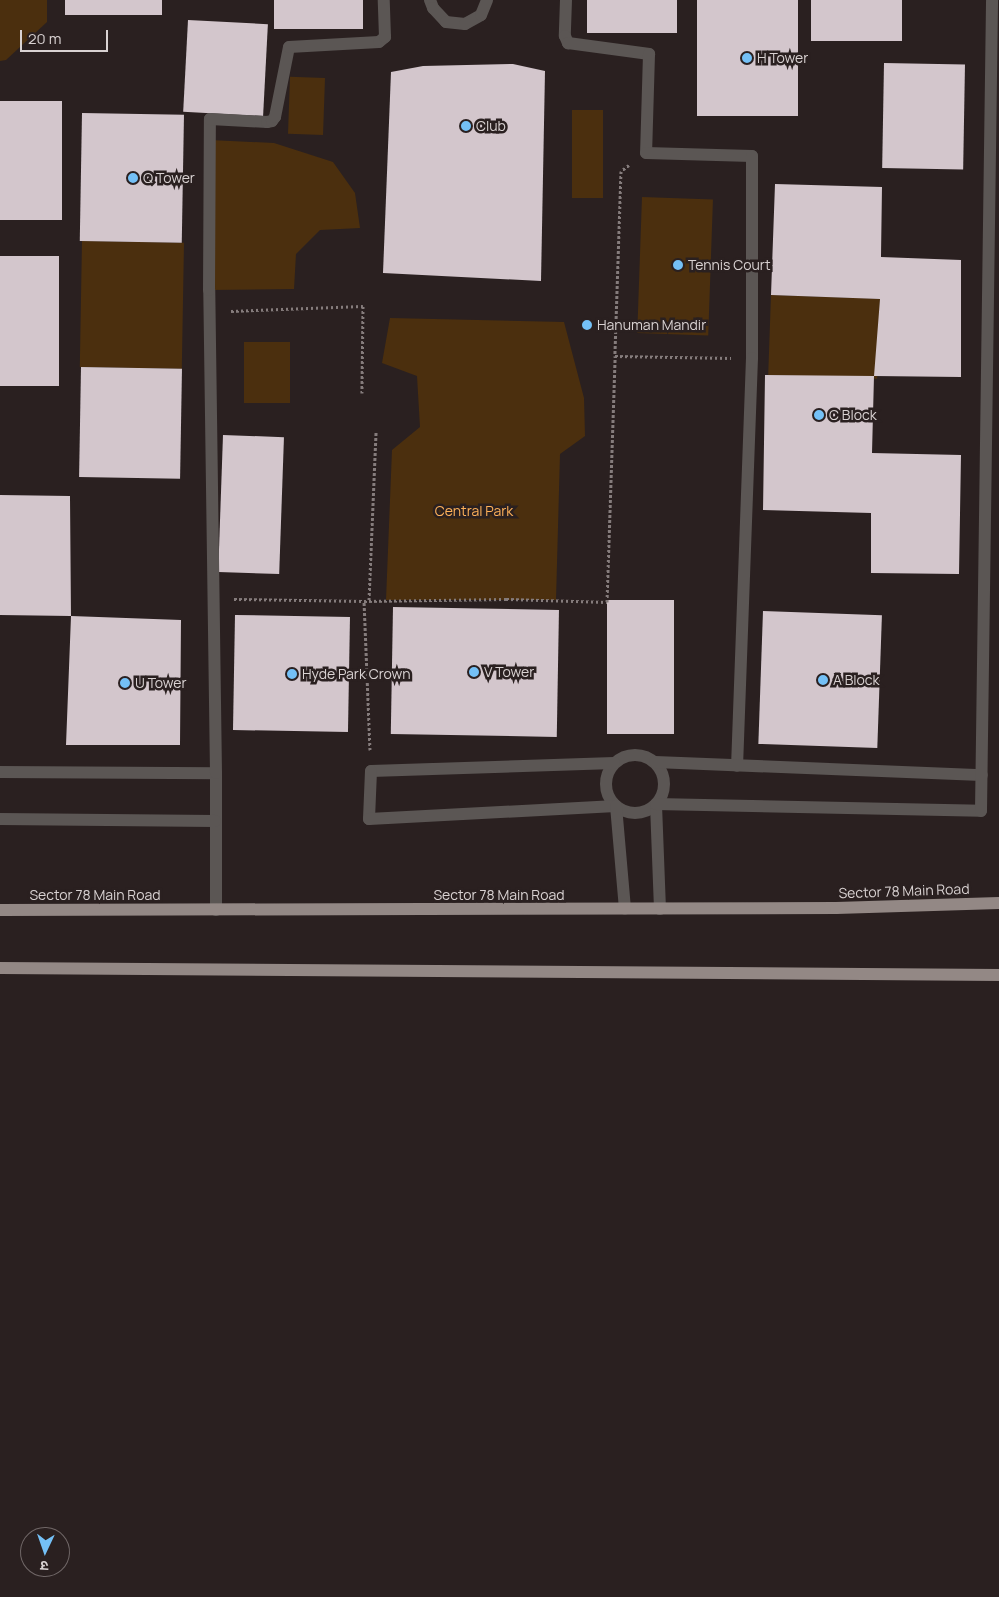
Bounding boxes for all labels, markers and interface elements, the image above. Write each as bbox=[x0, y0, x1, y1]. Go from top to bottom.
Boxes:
scale bar bbox=[22, 20, 110, 52]
text: 20 m bbox=[28, 28, 61, 49]
place label: H Tower bbox=[757, 50, 808, 66]
marker: H Tower bbox=[741, 52, 753, 64]
place label: Club bbox=[476, 118, 506, 134]
marker: Club bbox=[460, 120, 472, 132]
place label: Q Tower bbox=[143, 170, 195, 186]
marker: Q Tower bbox=[127, 172, 139, 184]
place label: Tennis Court bbox=[688, 257, 771, 273]
marker: Tennis Court bbox=[672, 259, 684, 271]
place label: Hanuman Mandir bbox=[597, 317, 706, 333]
marker: Hanuman Mandir bbox=[581, 319, 593, 331]
place label: C Block bbox=[829, 407, 877, 423]
marker: C Block bbox=[813, 409, 825, 421]
park label: Central Park bbox=[435, 503, 513, 519]
place label: V Tower bbox=[484, 664, 534, 680]
place label: Hyde Park Crown bbox=[302, 666, 411, 682]
marker: V Tower bbox=[468, 666, 480, 678]
marker: Hyde Park Crown bbox=[286, 668, 298, 680]
place label: A Block bbox=[833, 672, 879, 688]
marker: A Block bbox=[817, 674, 829, 686]
place label: U Tower bbox=[135, 675, 187, 691]
marker: U Tower bbox=[119, 677, 131, 689]
street label: Sector 78 Main Road bbox=[838, 880, 970, 902]
street label: Sector 78 Main Road bbox=[29, 887, 161, 903]
street label: Sector 78 Main Road bbox=[433, 887, 565, 903]
north arrow bbox=[20, 1527, 70, 1577]
text: उ bbox=[40, 1557, 49, 1576]

